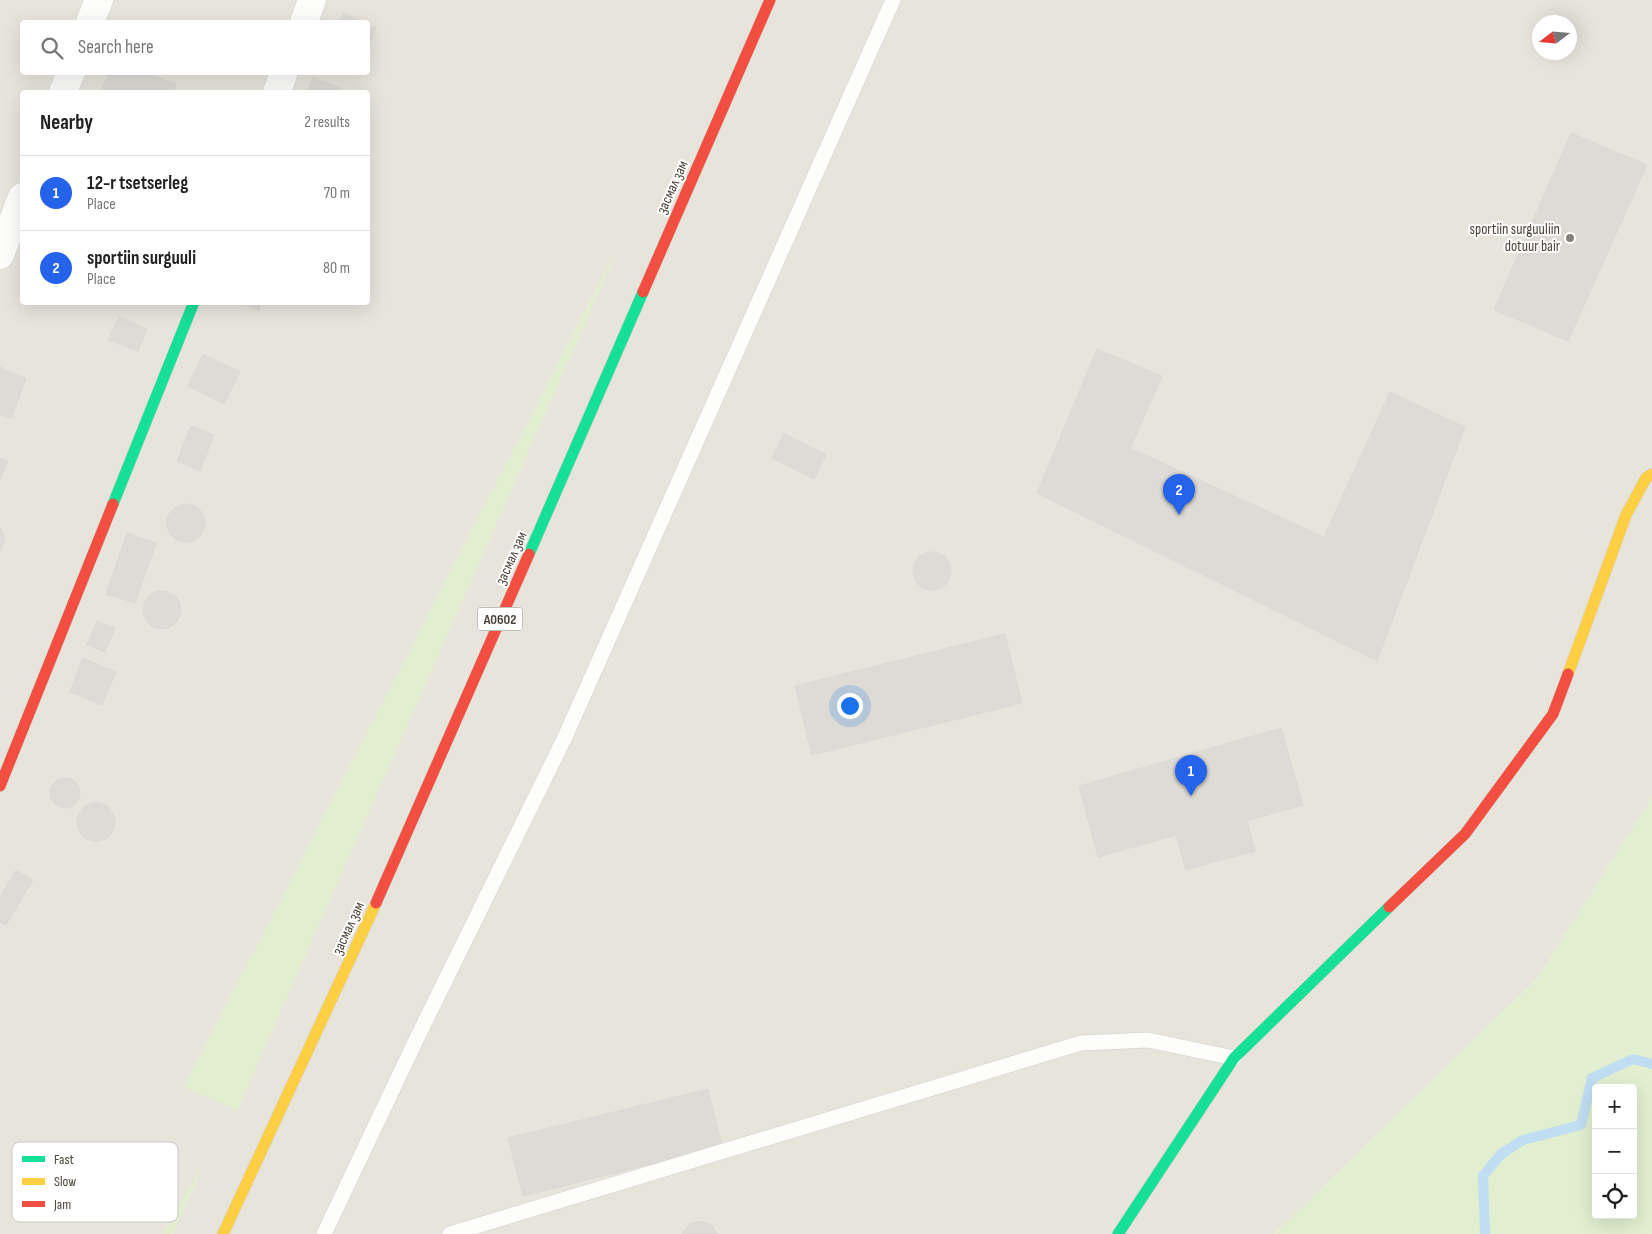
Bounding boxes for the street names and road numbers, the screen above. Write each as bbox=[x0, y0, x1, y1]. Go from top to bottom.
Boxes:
street label: засмал зам bbox=[652, 158, 693, 217]
street label: засмал зам bbox=[491, 529, 532, 588]
road number: A0602 bbox=[478, 608, 522, 630]
street label: засмал зам bbox=[328, 899, 369, 958]

